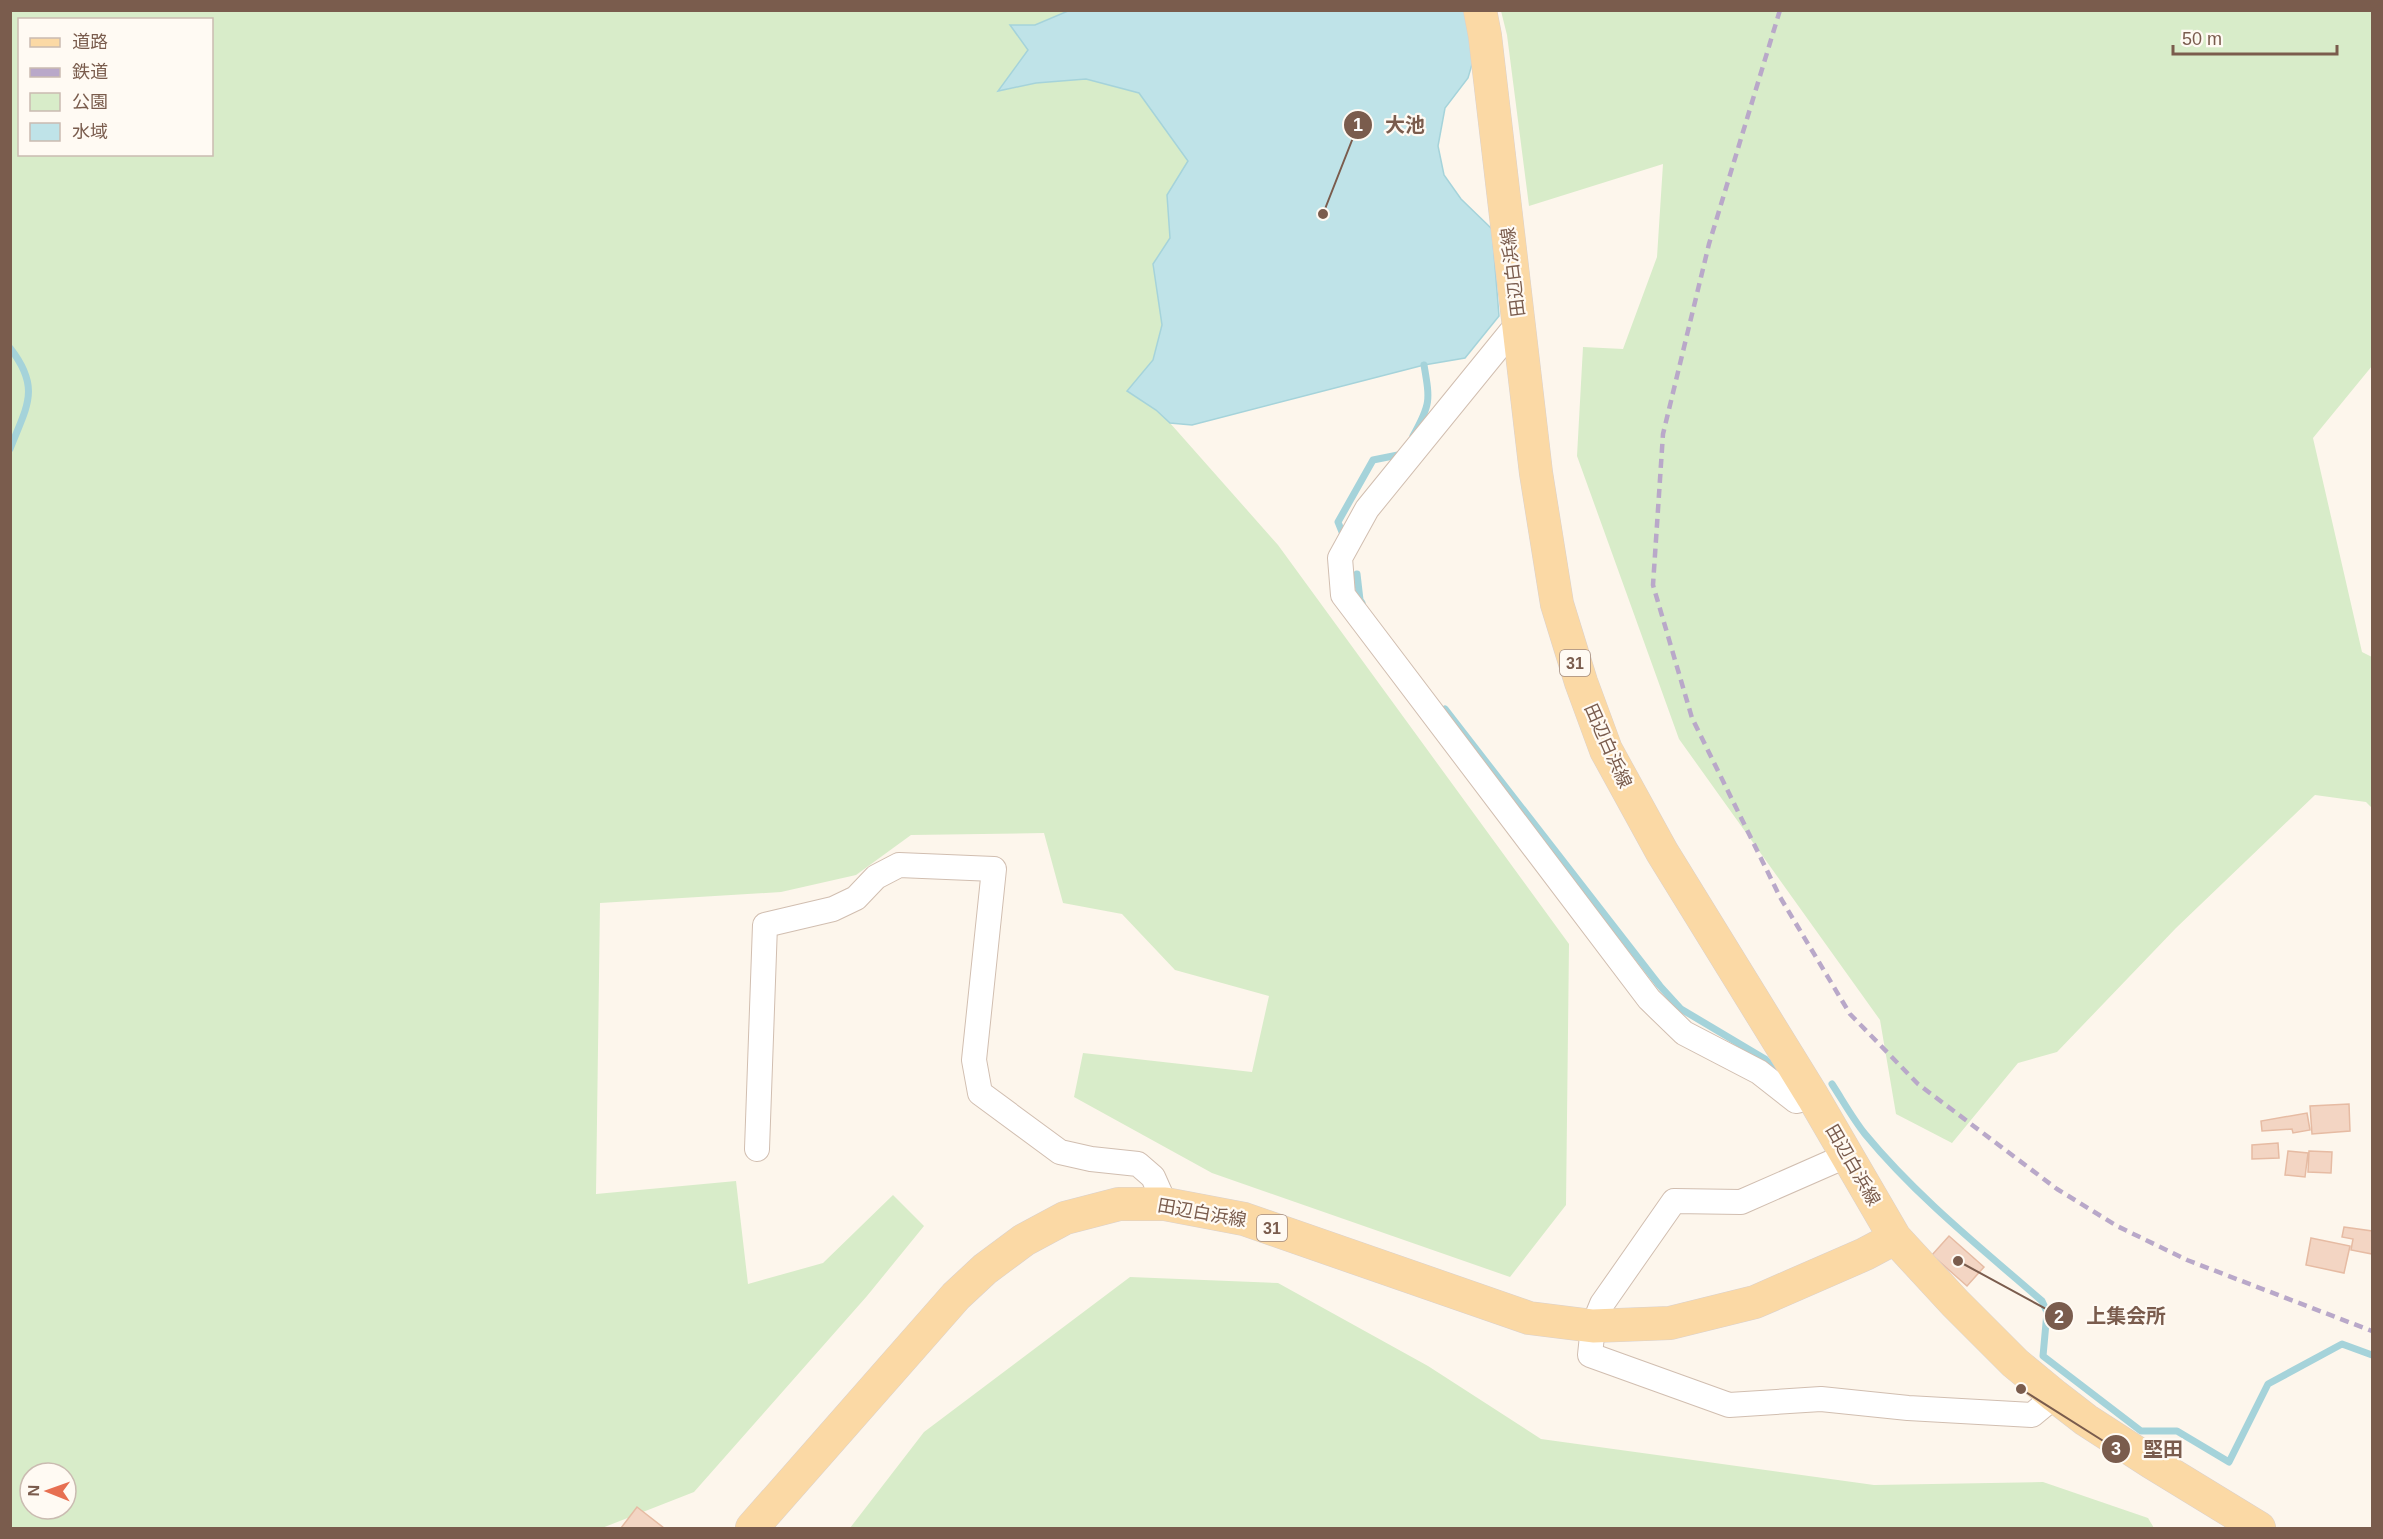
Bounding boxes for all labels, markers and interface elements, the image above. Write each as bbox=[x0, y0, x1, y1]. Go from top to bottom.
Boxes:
legend bbox=[18, 18, 213, 156]
scale bar bbox=[2173, 18, 2336, 56]
text: 50 m bbox=[2182, 29, 2222, 49]
text: 道路 bbox=[72, 32, 108, 52]
text: 鉄道 bbox=[72, 62, 108, 82]
text: 公園 bbox=[72, 92, 108, 112]
callout: 大池 bbox=[1343, 106, 1437, 144]
text: 大池 bbox=[1385, 114, 1425, 136]
text: 1 bbox=[1353, 115, 1363, 135]
text: 水域 bbox=[72, 122, 108, 142]
street label: 田辺白浜線 bbox=[1498, 226, 1528, 318]
road number: 31 bbox=[1560, 650, 1590, 676]
street label: 田辺白浜線 bbox=[1581, 701, 1635, 791]
street label: 田辺白浜線 bbox=[1822, 1121, 1884, 1209]
street label: 田辺白浜線 bbox=[1156, 1195, 1248, 1231]
road number: 31 bbox=[1257, 1215, 1287, 1241]
callout: 上集会所 bbox=[2044, 1297, 2178, 1335]
text: 上集会所 bbox=[2086, 1305, 2166, 1327]
text: 2 bbox=[2054, 1307, 2064, 1327]
callout: 堅田 bbox=[2101, 1430, 2195, 1468]
text: 堅田 bbox=[2143, 1438, 2183, 1460]
text: 3 bbox=[2111, 1439, 2121, 1459]
north arrow bbox=[18, 1461, 78, 1521]
text: N bbox=[25, 1485, 42, 1497]

